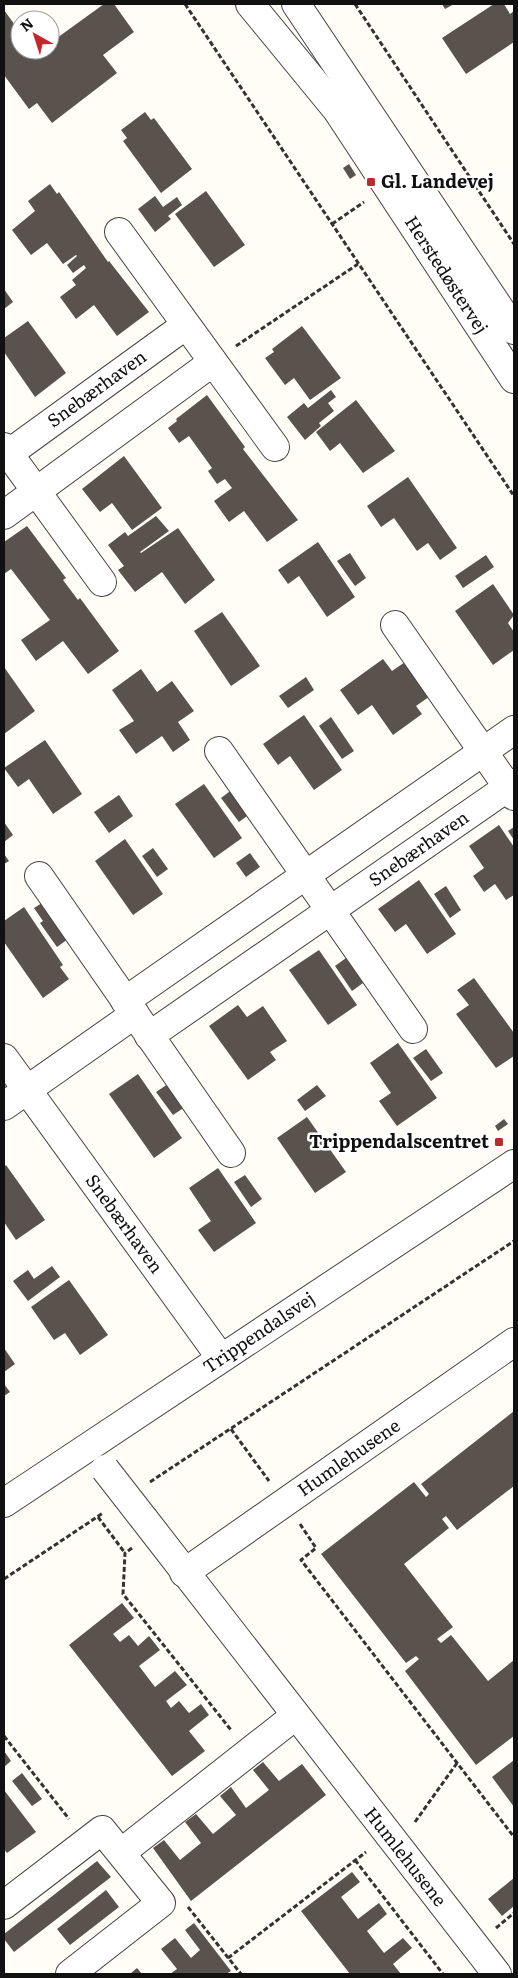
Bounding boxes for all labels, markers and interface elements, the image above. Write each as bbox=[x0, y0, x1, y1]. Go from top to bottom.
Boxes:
north arrow bbox=[10, 10, 60, 60]
text: N bbox=[15, 12, 37, 36]
place label: Gl. Landevej bbox=[381, 167, 494, 194]
marker: Gl. Landevej bbox=[365, 176, 377, 188]
street label: Herstedøstervej bbox=[399, 210, 496, 339]
street label: Snebærhaven bbox=[41, 342, 151, 433]
street label: Snebærhaven bbox=[363, 803, 474, 892]
place label: Trippendalscentret bbox=[309, 1127, 489, 1154]
marker: Trippendalscentret bbox=[493, 1136, 505, 1148]
street label: Snebærhaven bbox=[80, 1168, 171, 1278]
street label: Trippendalsvej bbox=[197, 1284, 320, 1379]
street label: Humlehusene bbox=[291, 1411, 405, 1502]
street label: Humlehusene bbox=[359, 1801, 454, 1912]

